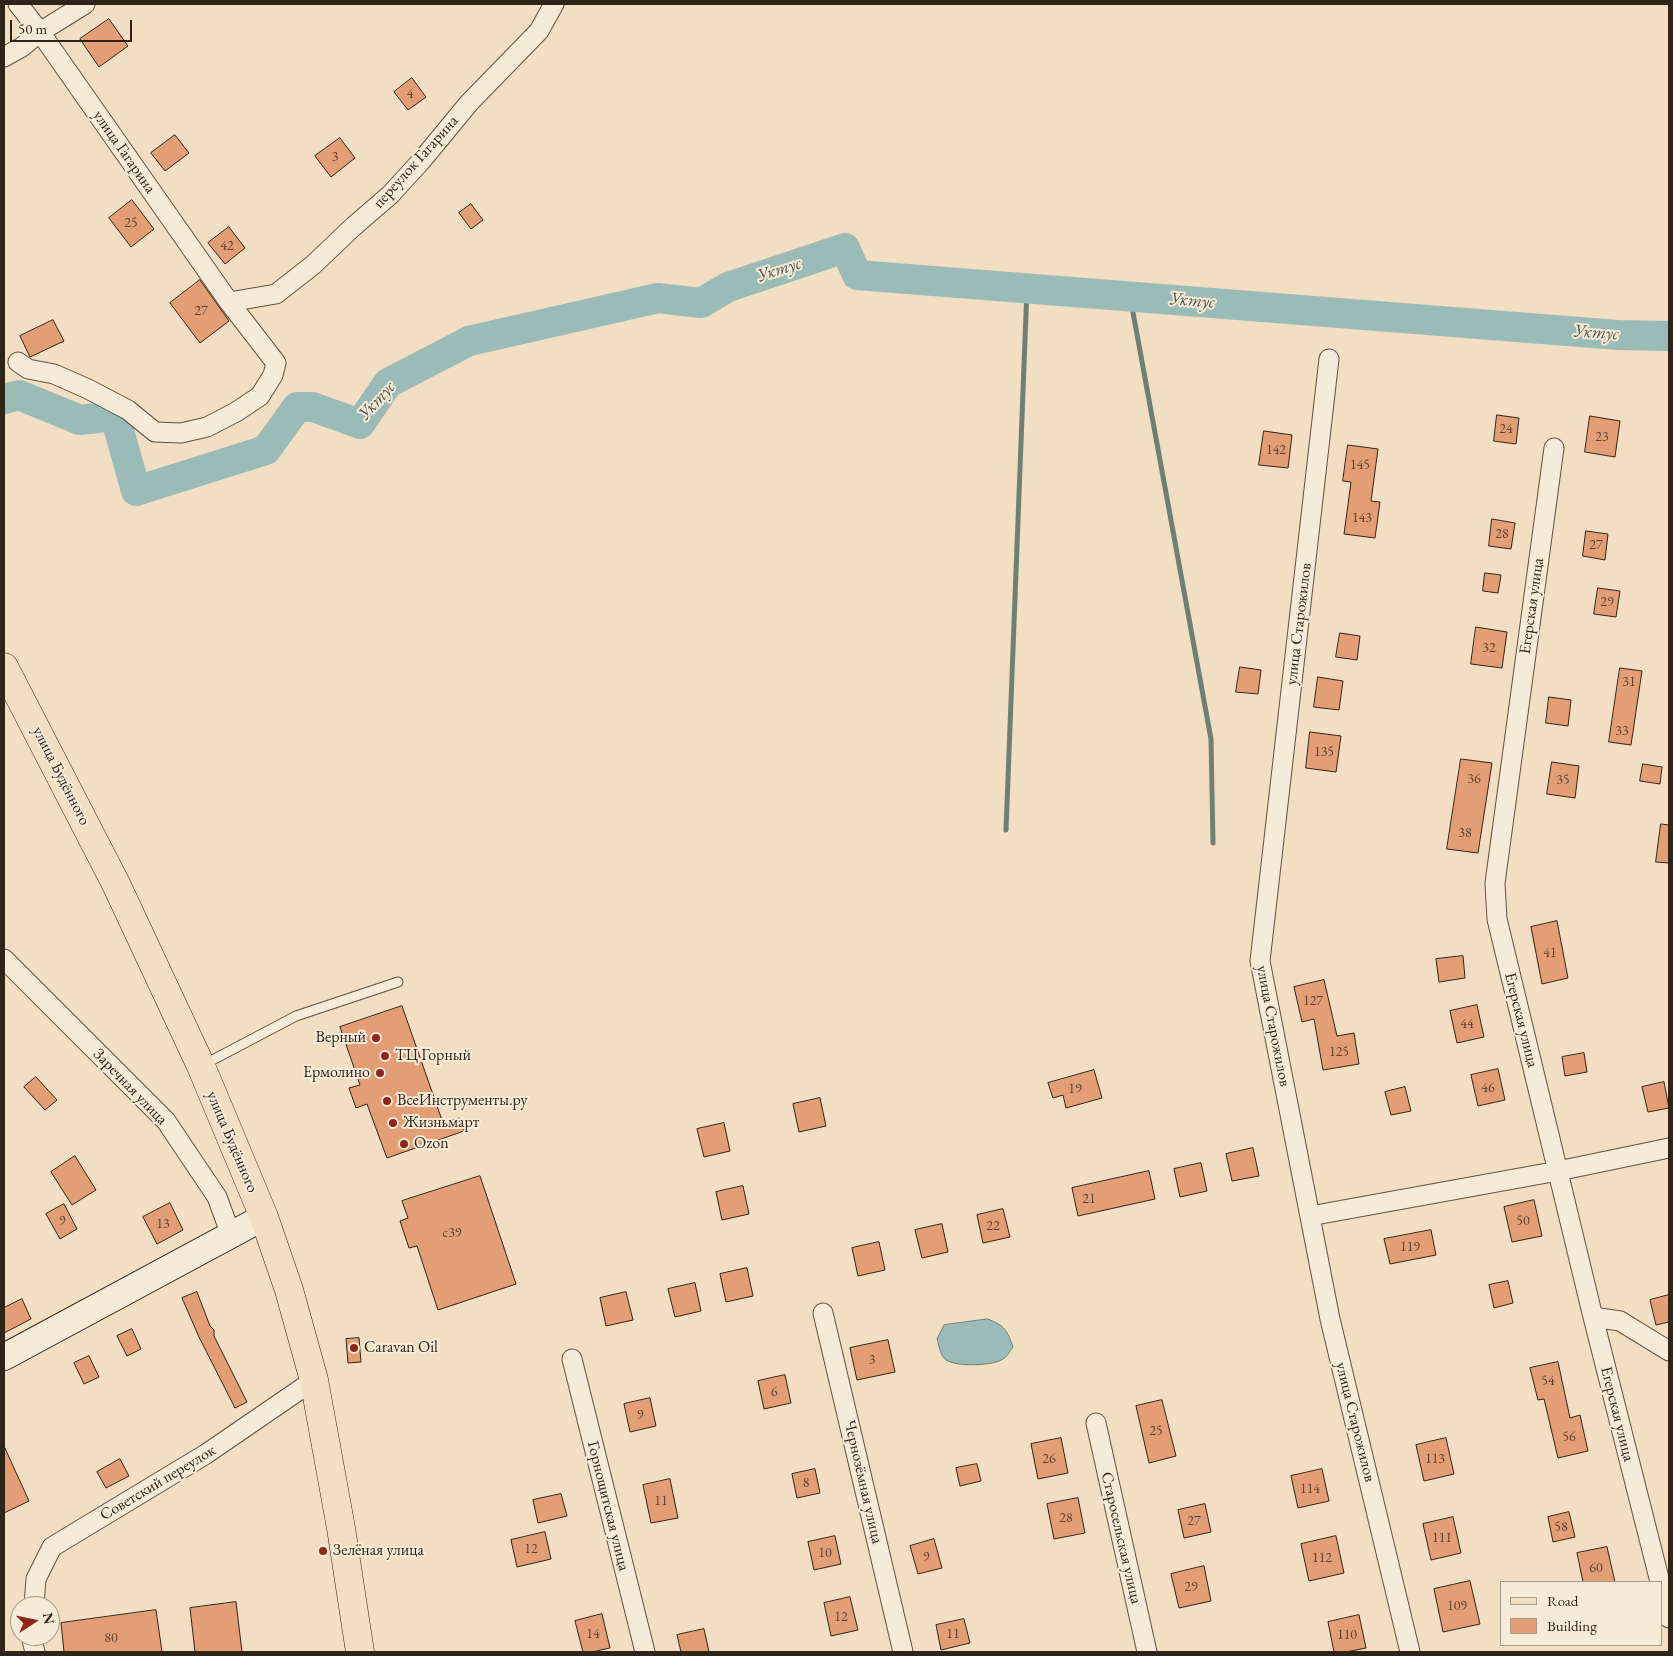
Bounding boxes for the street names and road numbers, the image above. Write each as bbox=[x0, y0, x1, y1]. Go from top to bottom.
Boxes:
street label: улица Гагарина bbox=[88, 107, 160, 197]
street label: переулок Гагарина bbox=[369, 112, 463, 212]
street label: Егерская улица bbox=[1516, 557, 1548, 655]
street label: улица Старожилов bbox=[1282, 562, 1316, 686]
street label: улица Будённого bbox=[28, 723, 94, 829]
street label: улица Старожилов bbox=[1252, 964, 1294, 1088]
street label: Егерская улица bbox=[1500, 971, 1542, 1069]
street label: Заречная улица bbox=[89, 1045, 171, 1129]
street label: улица Будённого bbox=[202, 1088, 262, 1196]
street label: улица Старожилов bbox=[1331, 1360, 1379, 1484]
street label: Егерская улица bbox=[1596, 1365, 1638, 1463]
street label: Чернозёмная улица bbox=[839, 1418, 887, 1546]
street label: Горнощитская улица bbox=[583, 1439, 633, 1573]
street label: Советский переулок bbox=[97, 1441, 219, 1525]
street label: Старосельская улица bbox=[1096, 1470, 1146, 1606]

